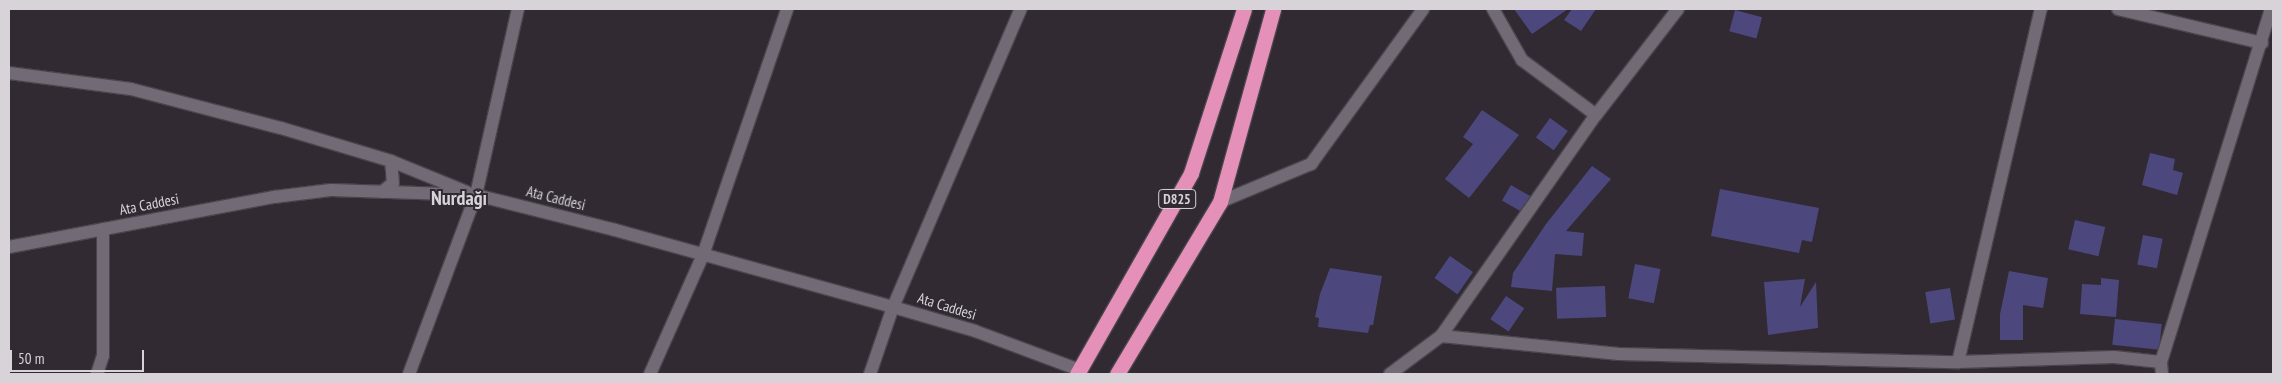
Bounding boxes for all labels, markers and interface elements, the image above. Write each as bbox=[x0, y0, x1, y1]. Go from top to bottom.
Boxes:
street label: Ata Caddesi bbox=[525, 182, 587, 214]
district label: Nurdağı bbox=[431, 186, 487, 210]
road number: D825 bbox=[1157, 188, 1197, 210]
street label: Ata Caddesi bbox=[118, 189, 180, 219]
street label: Ata Caddesi bbox=[916, 289, 978, 323]
scale bar bbox=[12, 340, 146, 372]
text: 50 m bbox=[18, 349, 44, 368]

